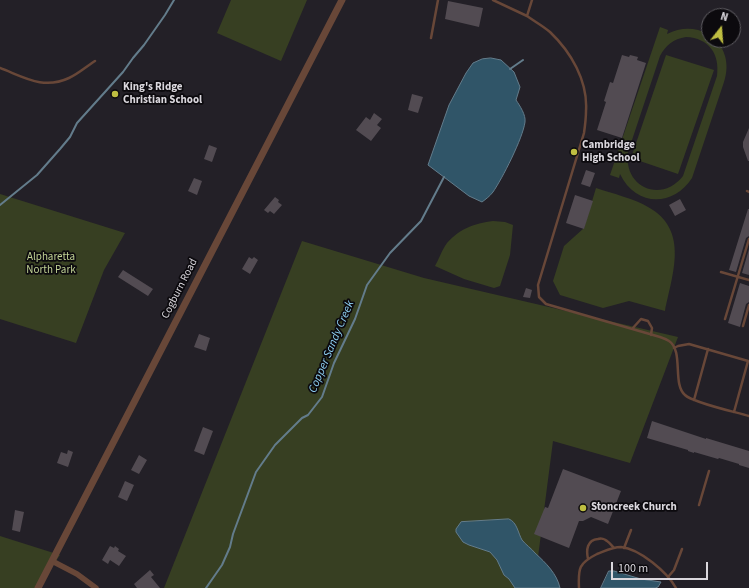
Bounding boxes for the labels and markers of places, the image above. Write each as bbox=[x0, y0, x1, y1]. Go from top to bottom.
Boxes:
place label: King's Ridge Christian School bbox=[123, 81, 202, 107]
marker: King's Ridge Christian School bbox=[110, 89, 120, 99]
place label: Cambridge High School bbox=[582, 139, 640, 165]
marker: Cambridge High School bbox=[569, 147, 579, 157]
place label: Stoncreek Church bbox=[591, 501, 677, 515]
marker: Stoncreek Church bbox=[578, 503, 588, 513]

